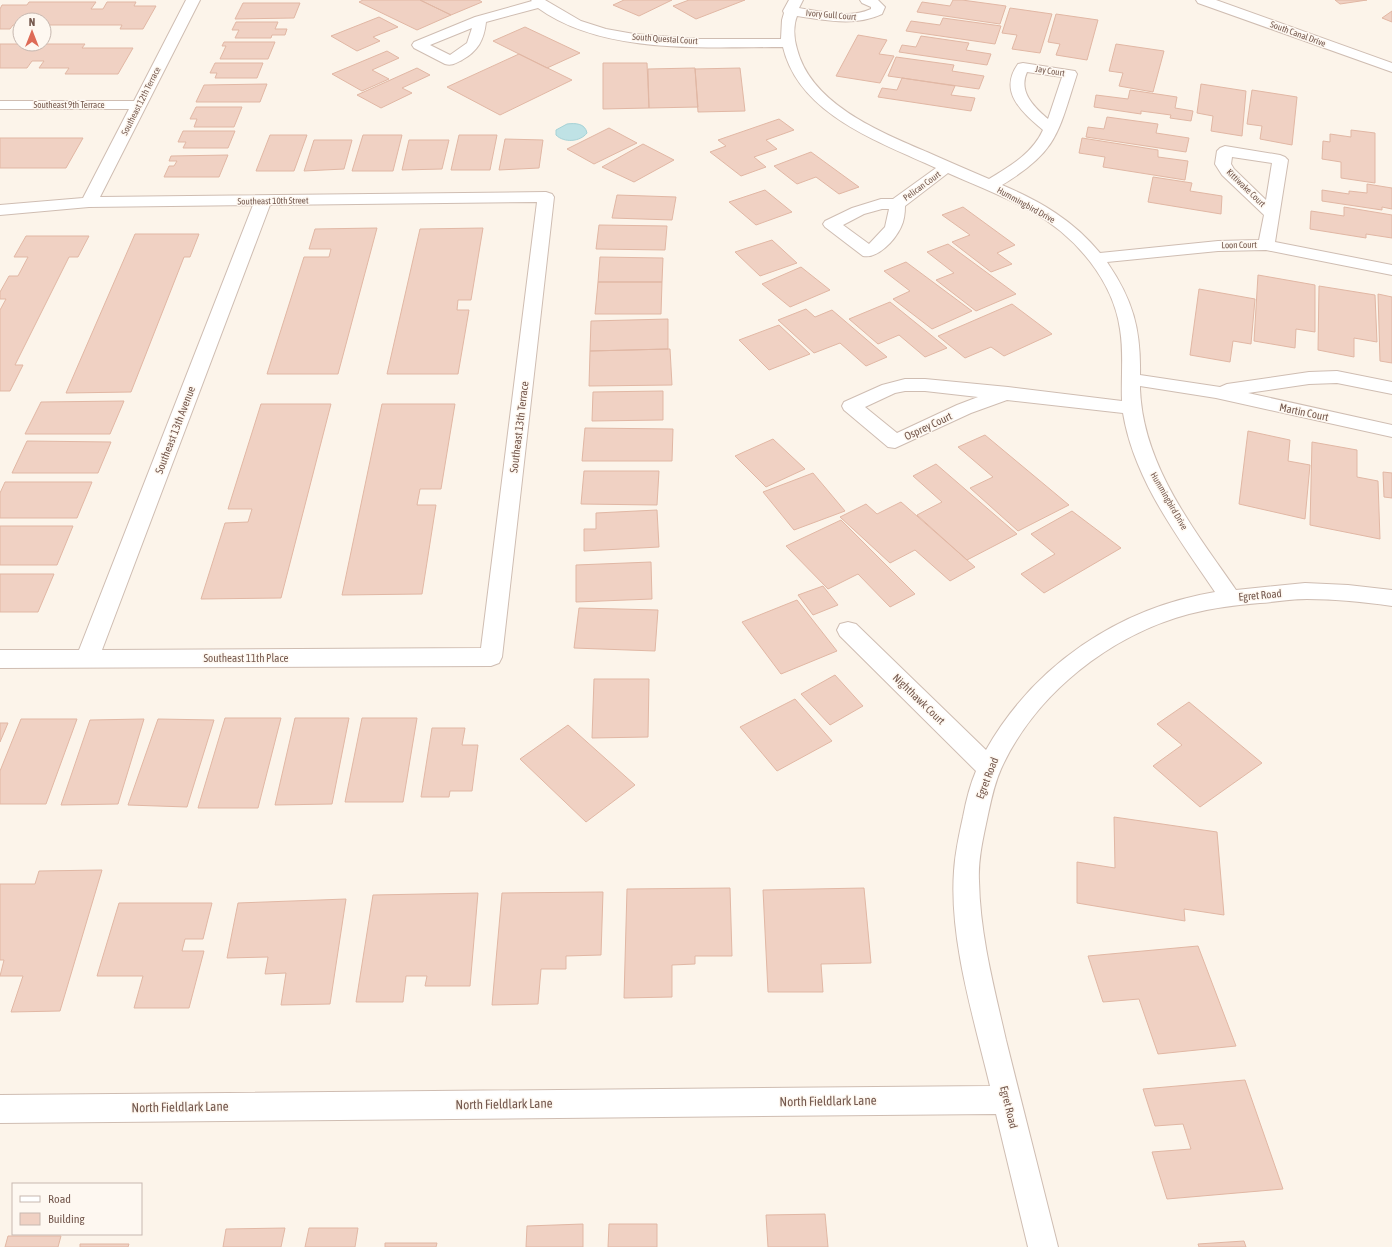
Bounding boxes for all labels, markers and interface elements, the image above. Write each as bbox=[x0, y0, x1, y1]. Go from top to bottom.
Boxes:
street label: Ivory Gull Court bbox=[805, 8, 857, 22]
north arrow bbox=[12, 12, 52, 52]
text: N bbox=[29, 16, 35, 28]
street label: South Canal Drive bbox=[1269, 19, 1327, 49]
street label: South Questal Court bbox=[632, 32, 698, 46]
street label: Jay Court bbox=[1035, 64, 1066, 78]
street label: Southeast 12th Terrace bbox=[119, 65, 163, 137]
street label: Southeast 9th Terrace bbox=[33, 100, 105, 110]
street label: Kittiwake Court bbox=[1225, 167, 1268, 209]
street label: Pelican Court bbox=[901, 169, 943, 203]
street label: Hummingbird Drive bbox=[995, 185, 1057, 225]
street label: Southeast 10th Street bbox=[237, 195, 309, 207]
street label: Loon Court bbox=[1221, 240, 1257, 250]
street label: Southeast 13th Terrace bbox=[507, 380, 531, 474]
street label: Southeast 13th Avenue bbox=[153, 384, 197, 476]
street label: Martin Court bbox=[1278, 401, 1330, 423]
street label: Osprey Court bbox=[902, 410, 954, 442]
street label: Hummingbird Drive bbox=[1148, 470, 1190, 532]
street label: Egret Road bbox=[1238, 587, 1282, 603]
street label: Southeast 11th Place bbox=[203, 652, 289, 664]
street label: Nighthawk Court bbox=[891, 671, 947, 727]
street label: Egret Road bbox=[974, 756, 1000, 800]
street label: Egret Road bbox=[998, 1085, 1020, 1129]
street label: North Fieldlark Lane bbox=[779, 1093, 877, 1109]
street label: North Fieldlark Lane bbox=[455, 1096, 553, 1112]
street label: North Fieldlark Lane bbox=[131, 1099, 229, 1115]
legend bbox=[12, 1183, 142, 1235]
text: Road bbox=[48, 1192, 71, 1206]
text: Building bbox=[48, 1212, 86, 1226]

